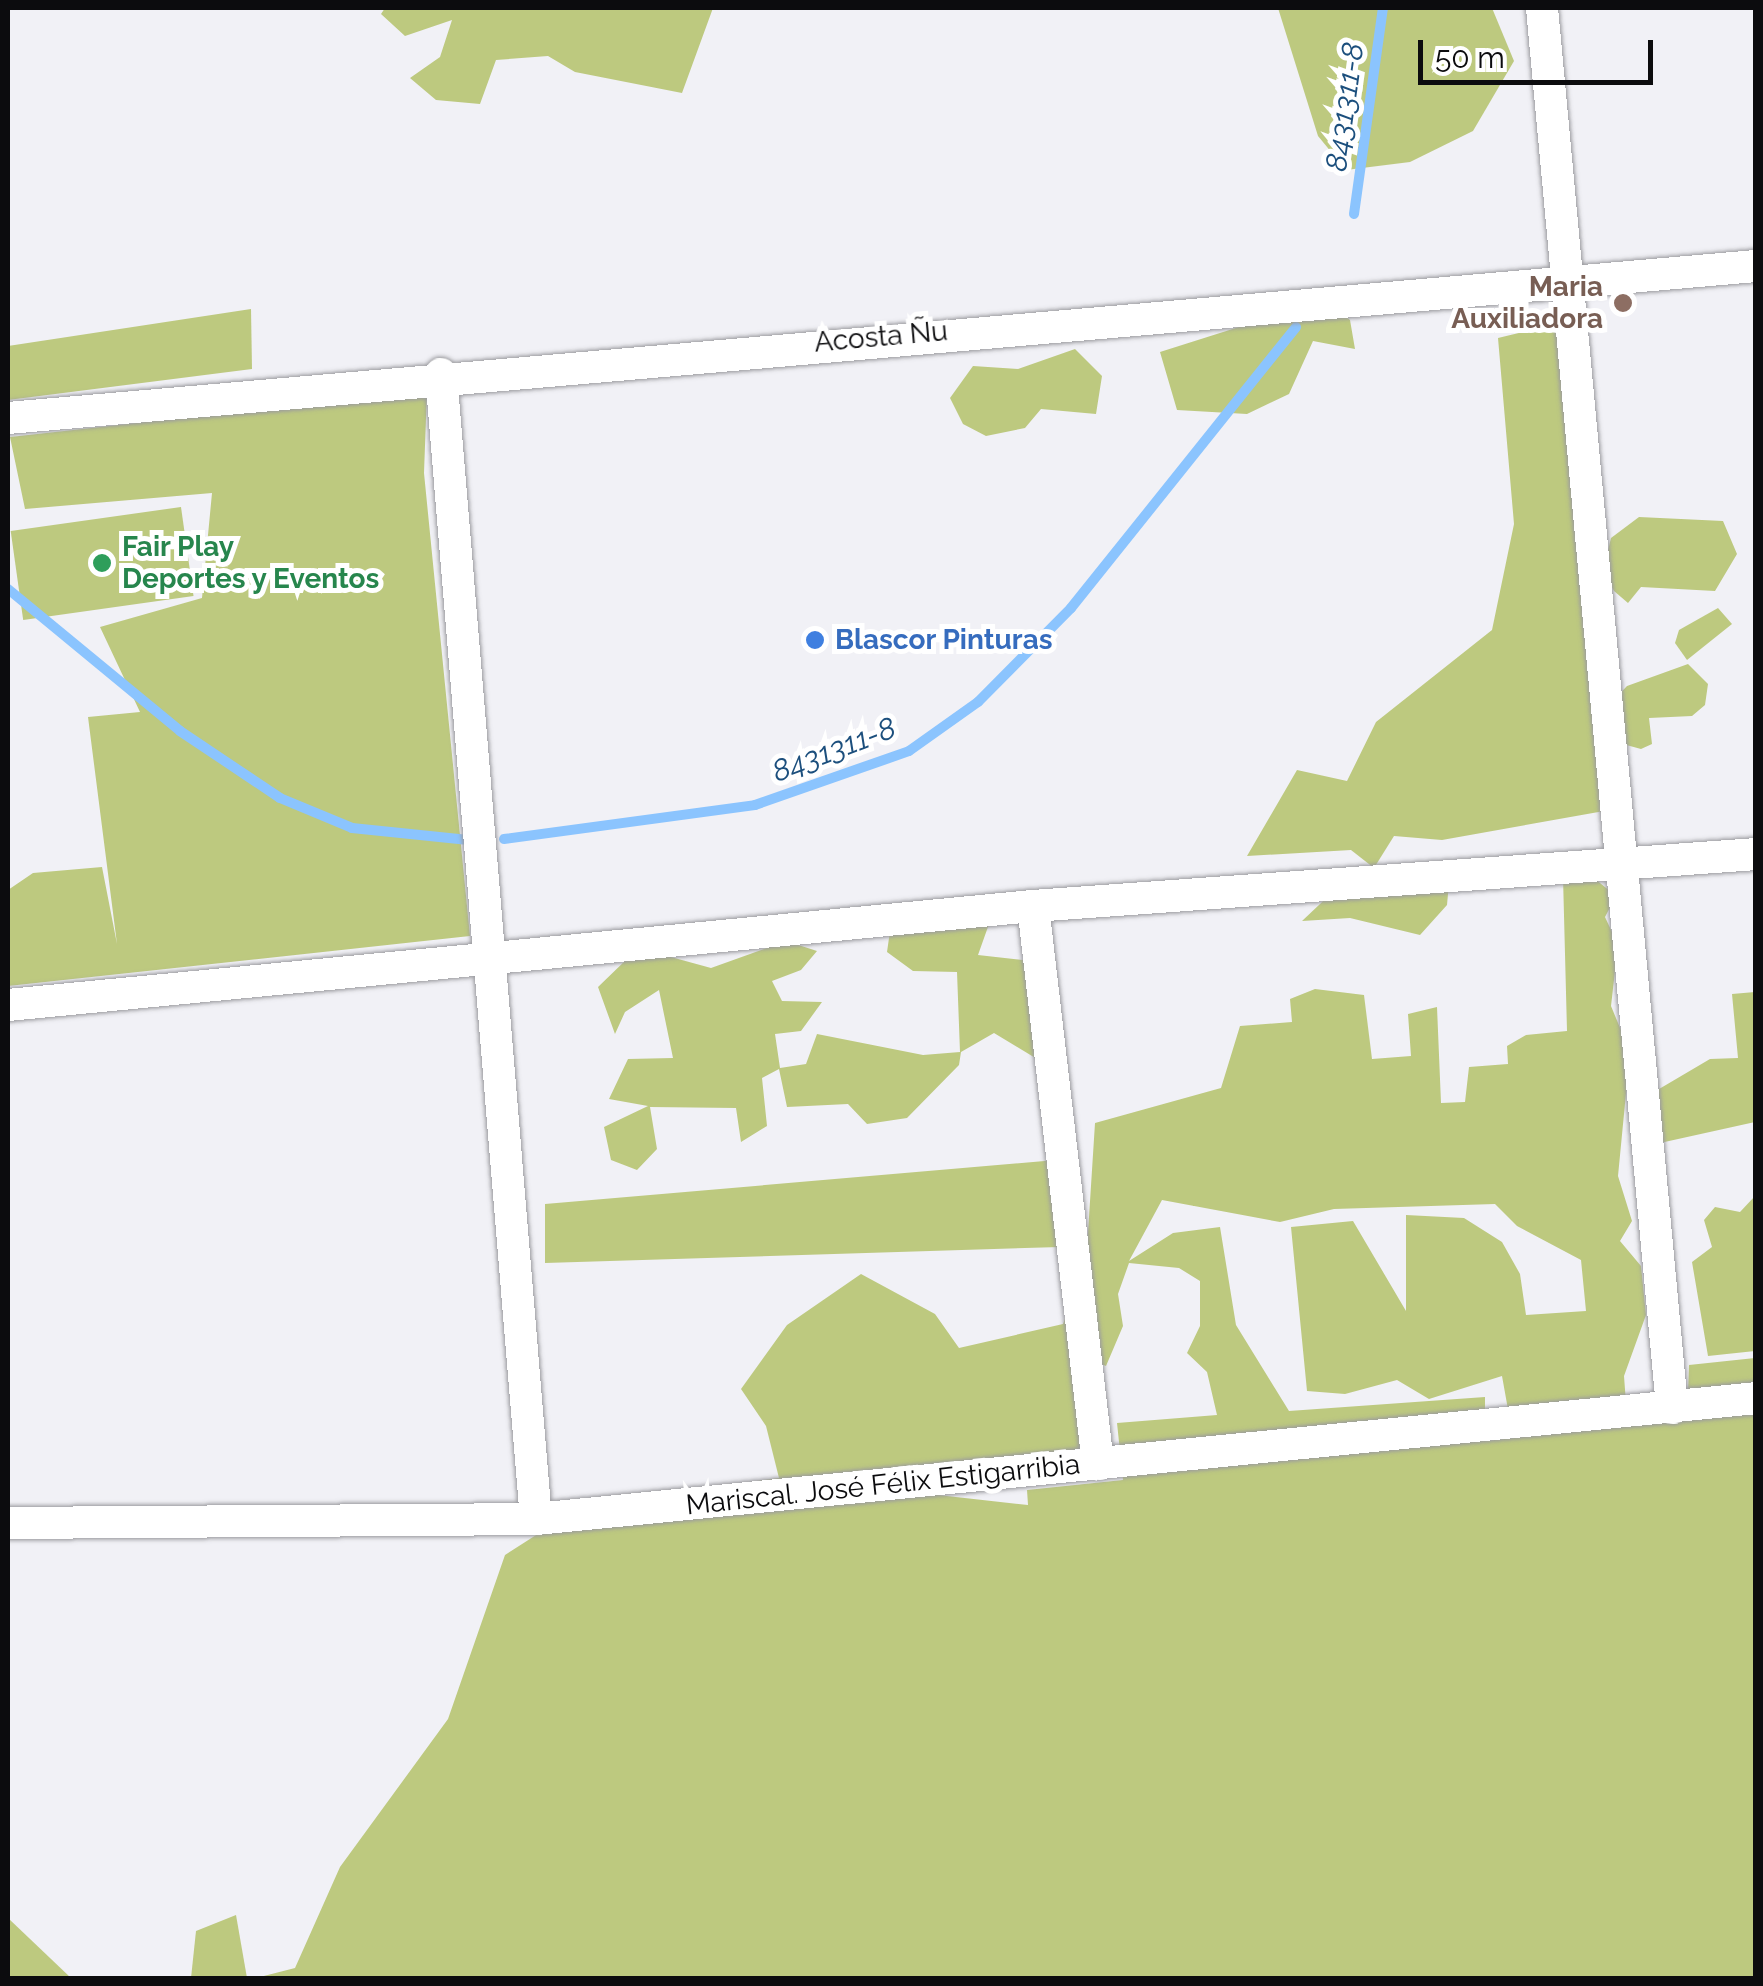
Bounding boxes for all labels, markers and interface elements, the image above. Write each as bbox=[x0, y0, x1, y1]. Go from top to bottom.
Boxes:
scale bar bbox=[1423, 20, 1658, 82]
water label: 8431311-8 bbox=[1318, 40, 1372, 174]
text: 50 m bbox=[1435, 40, 1505, 75]
place label: Maria Auxiliadora bbox=[1451, 270, 1603, 336]
marker: Maria Auxiliadora bbox=[1612, 292, 1634, 314]
street label: Acosta Ñu bbox=[813, 314, 949, 360]
place label: Fair Play Deportes y Eventos bbox=[122, 530, 381, 596]
marker: Fair Play Deportes y Eventos bbox=[91, 552, 113, 574]
place label: Blascor Pinturas bbox=[835, 623, 1053, 657]
marker: Blascor Pinturas bbox=[804, 629, 826, 651]
water label: 8431311-8 bbox=[767, 710, 901, 790]
street label: Mariscal. José Félix Estigarribia bbox=[684, 1448, 1082, 1522]

